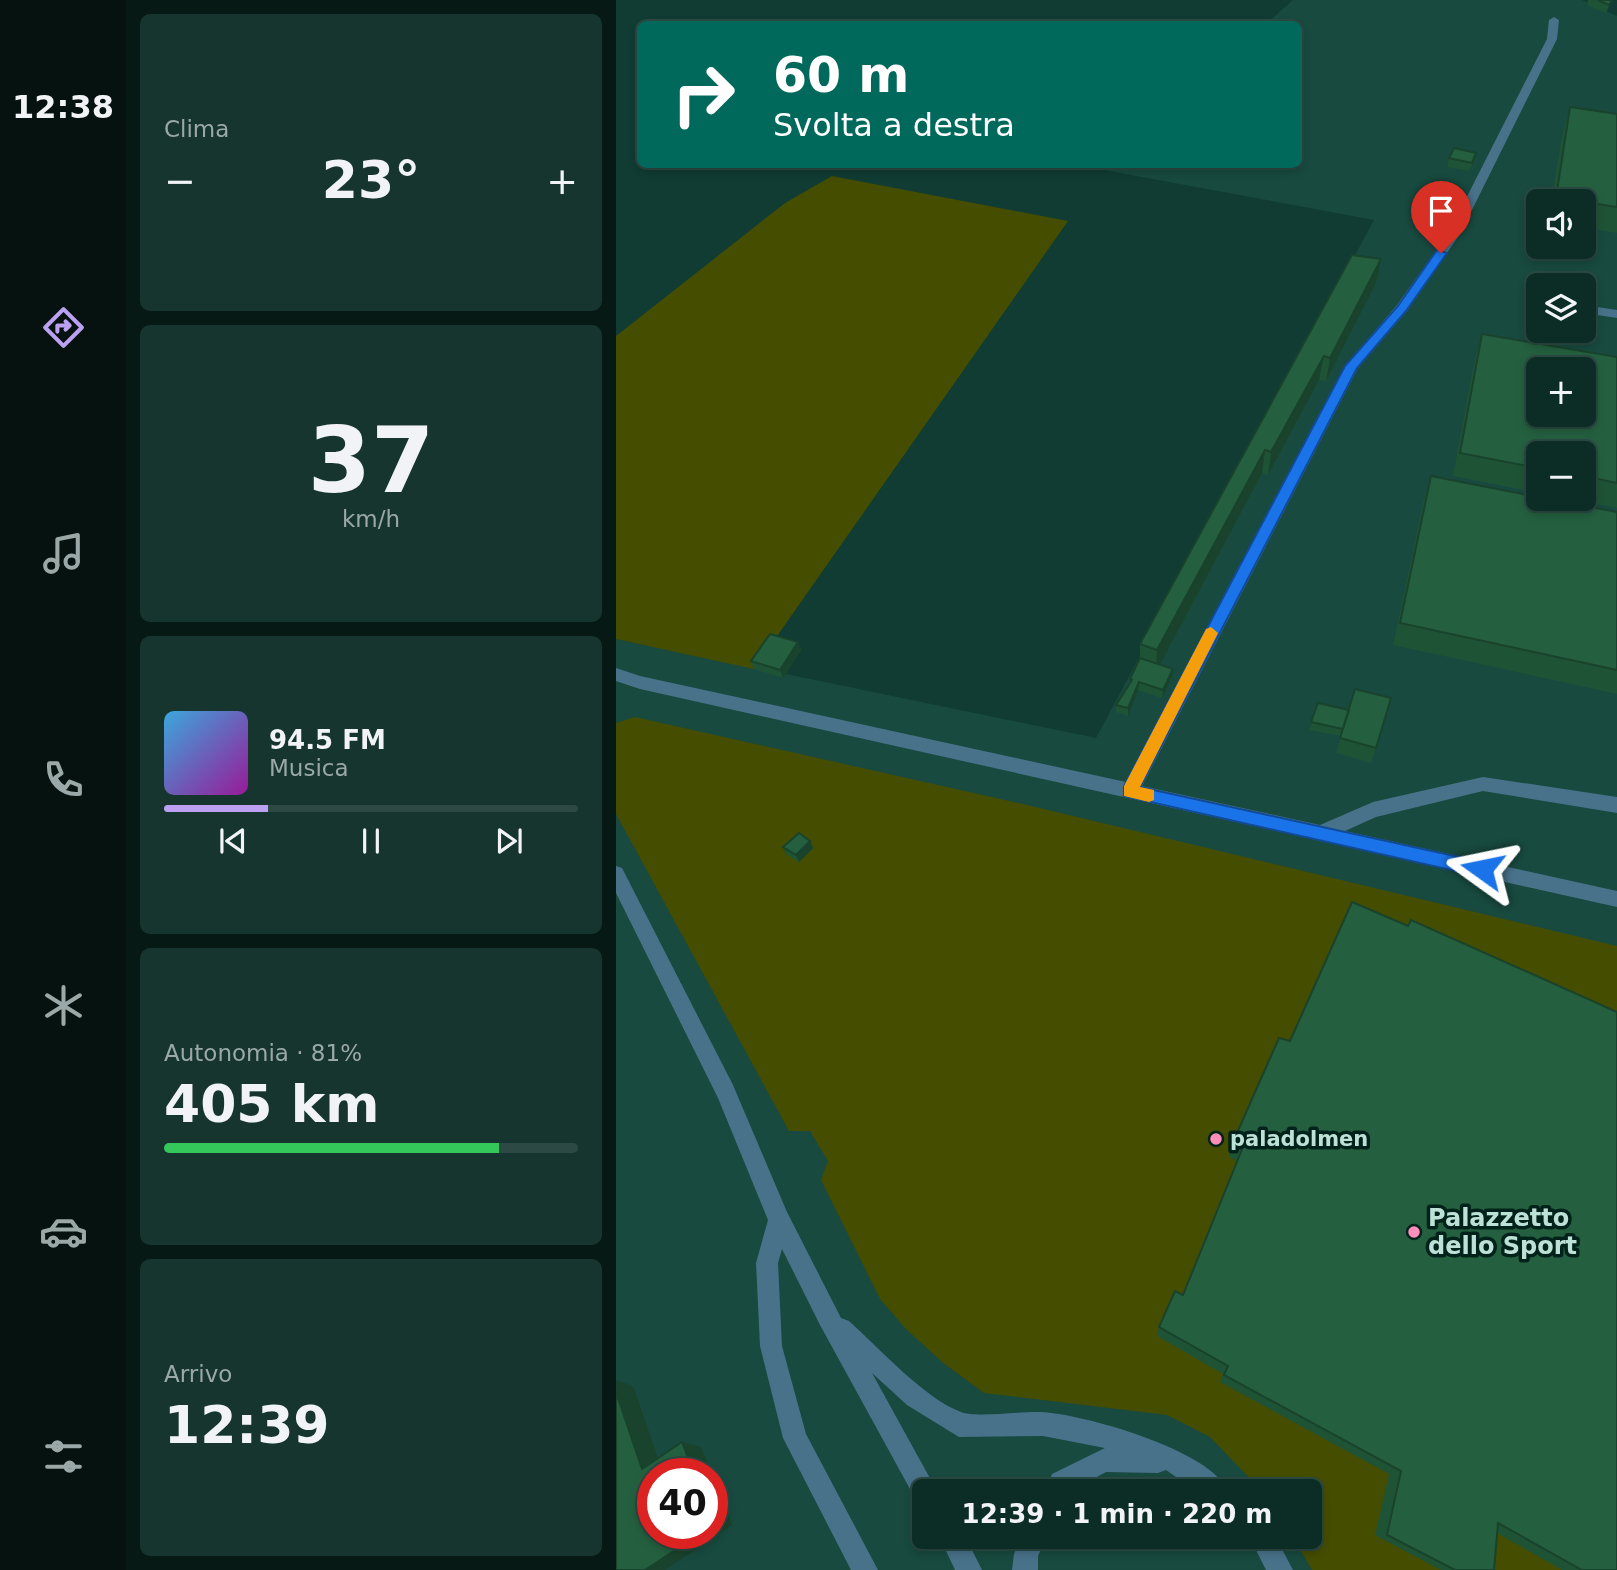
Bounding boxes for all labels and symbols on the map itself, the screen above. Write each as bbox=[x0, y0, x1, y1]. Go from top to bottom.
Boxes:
pin bbox=[1411, 181, 1471, 253]
position arrow bbox=[1445, 832, 1519, 906]
place label: paladolmen bbox=[1230, 1127, 1368, 1151]
marker: paladolmen bbox=[1208, 1131, 1224, 1147]
place label: Palazzetto dello Sport bbox=[1428, 1204, 1577, 1260]
marker: Palazzetto dello Sport bbox=[1406, 1224, 1422, 1240]
speed limit sign: 40 bbox=[637, 1458, 728, 1549]

